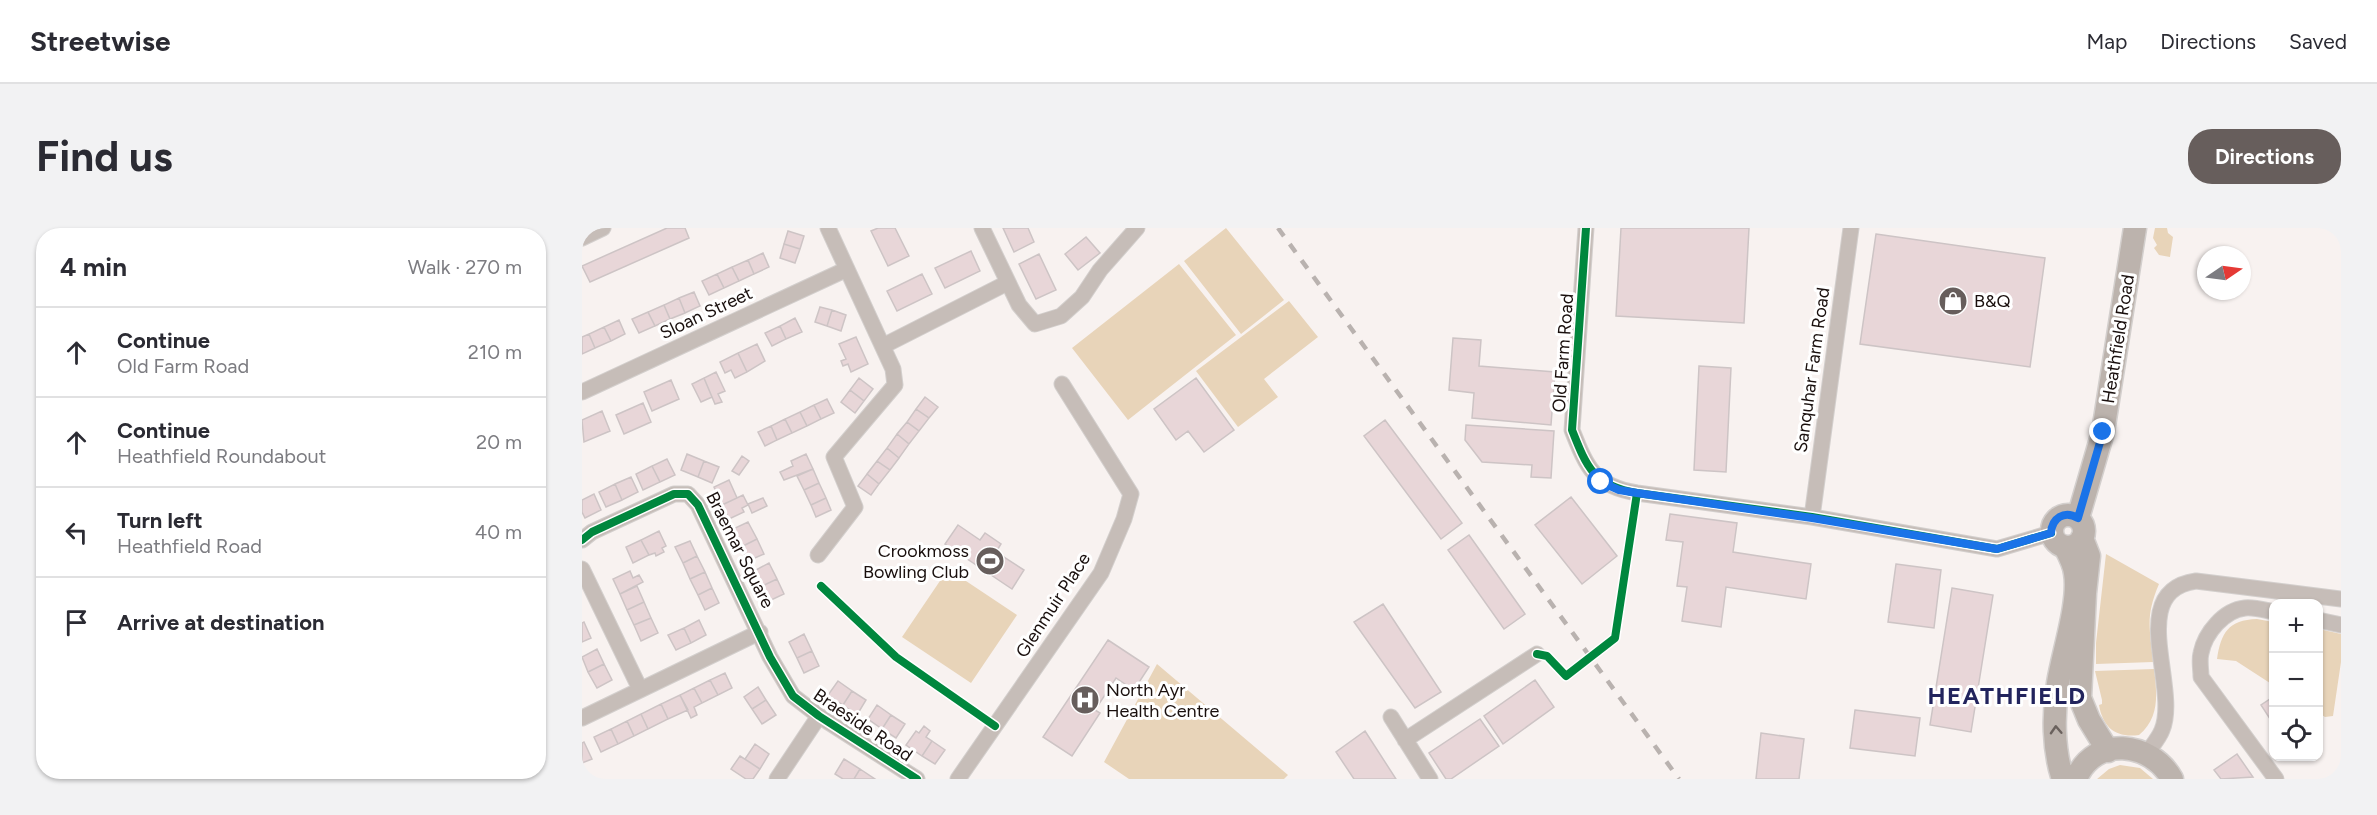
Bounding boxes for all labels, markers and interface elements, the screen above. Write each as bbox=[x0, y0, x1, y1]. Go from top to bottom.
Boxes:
text: Streetwise bbox=[30, 24, 170, 58]
text: Map bbox=[2086, 29, 2127, 54]
text: Directions bbox=[2160, 29, 2256, 54]
text: Saved bbox=[2289, 29, 2347, 54]
button: Directions bbox=[2188, 129, 2341, 184]
text: Find us bbox=[36, 131, 173, 182]
north arrow bbox=[2197, 246, 2251, 300]
text: 4 min bbox=[60, 251, 127, 283]
text: Walk · 270 m bbox=[408, 255, 522, 279]
street label: Heathfield Road bbox=[2097, 273, 2139, 405]
street label: Sloan Street bbox=[656, 282, 756, 344]
shop icon: B&Q bbox=[1937, 285, 1969, 317]
street label: Sanquhar Farm Road bbox=[1790, 286, 1834, 454]
place label: B&Q bbox=[1974, 290, 2011, 312]
street label: Old Farm Road bbox=[1548, 293, 1578, 413]
text: Continue bbox=[117, 327, 210, 354]
icon: ahead bbox=[60, 336, 93, 369]
text: 210 m bbox=[468, 340, 522, 364]
text: Old Farm Road bbox=[117, 354, 249, 378]
text: Continue bbox=[117, 417, 210, 444]
route end bbox=[2089, 418, 2115, 444]
icon: ahead bbox=[60, 426, 93, 459]
text: 20 m bbox=[476, 430, 522, 454]
text: Heathfield Roundabout bbox=[117, 444, 326, 468]
route start bbox=[1587, 468, 1613, 494]
street label: Braemar Square bbox=[701, 488, 779, 612]
text: Turn left bbox=[117, 507, 203, 534]
icon: left bbox=[60, 516, 93, 549]
text: 40 m bbox=[475, 520, 522, 544]
text: Heathfield Road bbox=[117, 534, 262, 558]
place label: Crookmoss Bowling Club bbox=[863, 540, 969, 583]
sports icon: Crookmoss Bowling Club bbox=[974, 545, 1006, 577]
street label: Glenmuir Place bbox=[1011, 548, 1095, 662]
map controls bbox=[2269, 599, 2323, 761]
button: + bbox=[2269, 599, 2323, 653]
icon: arrive bbox=[60, 606, 93, 639]
text: Arrive at destination bbox=[117, 609, 325, 636]
button: − bbox=[2269, 653, 2323, 707]
place label: North Ayr Health Centre bbox=[1106, 679, 1220, 722]
district label: HEATHFIELD bbox=[1927, 681, 2087, 710]
street label: Braeside Road bbox=[809, 684, 917, 766]
hospital icon: North Ayr Health Centre bbox=[1069, 684, 1101, 716]
button: locate bbox=[2269, 707, 2323, 761]
one-way arrow bbox=[2050, 725, 2063, 734]

